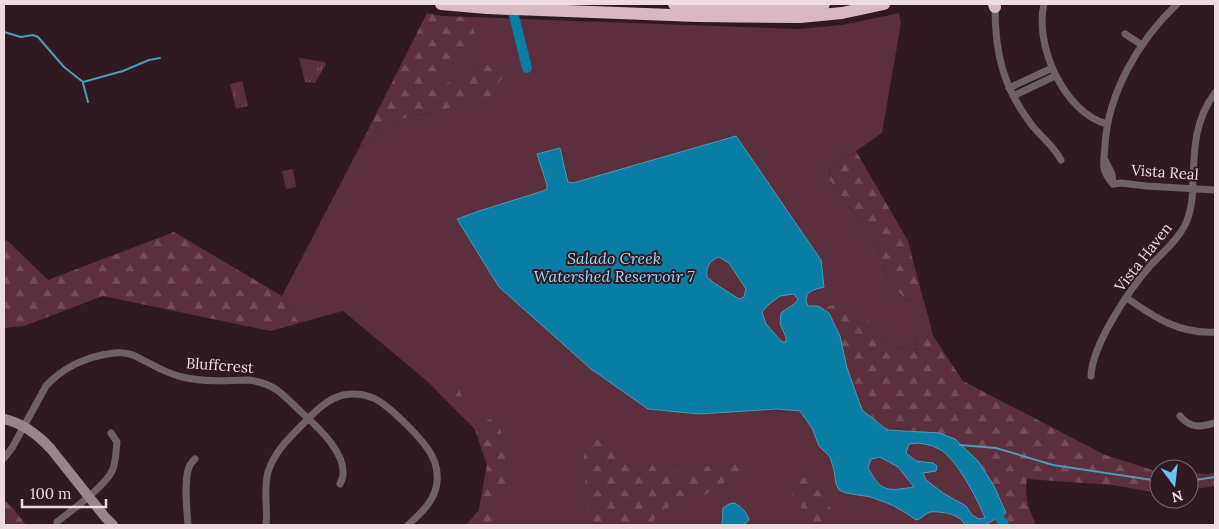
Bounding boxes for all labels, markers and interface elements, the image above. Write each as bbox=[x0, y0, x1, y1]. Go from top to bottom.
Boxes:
street label: Vista Real bbox=[1130, 160, 1199, 184]
street label: Vista Haven bbox=[1110, 219, 1176, 296]
water label: Salado Creek Watershed Reservoir 7 bbox=[533, 248, 695, 286]
street label: Bluffcrest bbox=[186, 353, 255, 377]
north arrow bbox=[1149, 459, 1199, 509]
scale bar bbox=[22, 476, 106, 508]
text: 100 m bbox=[30, 484, 71, 503]
text: N bbox=[1170, 486, 1185, 507]

